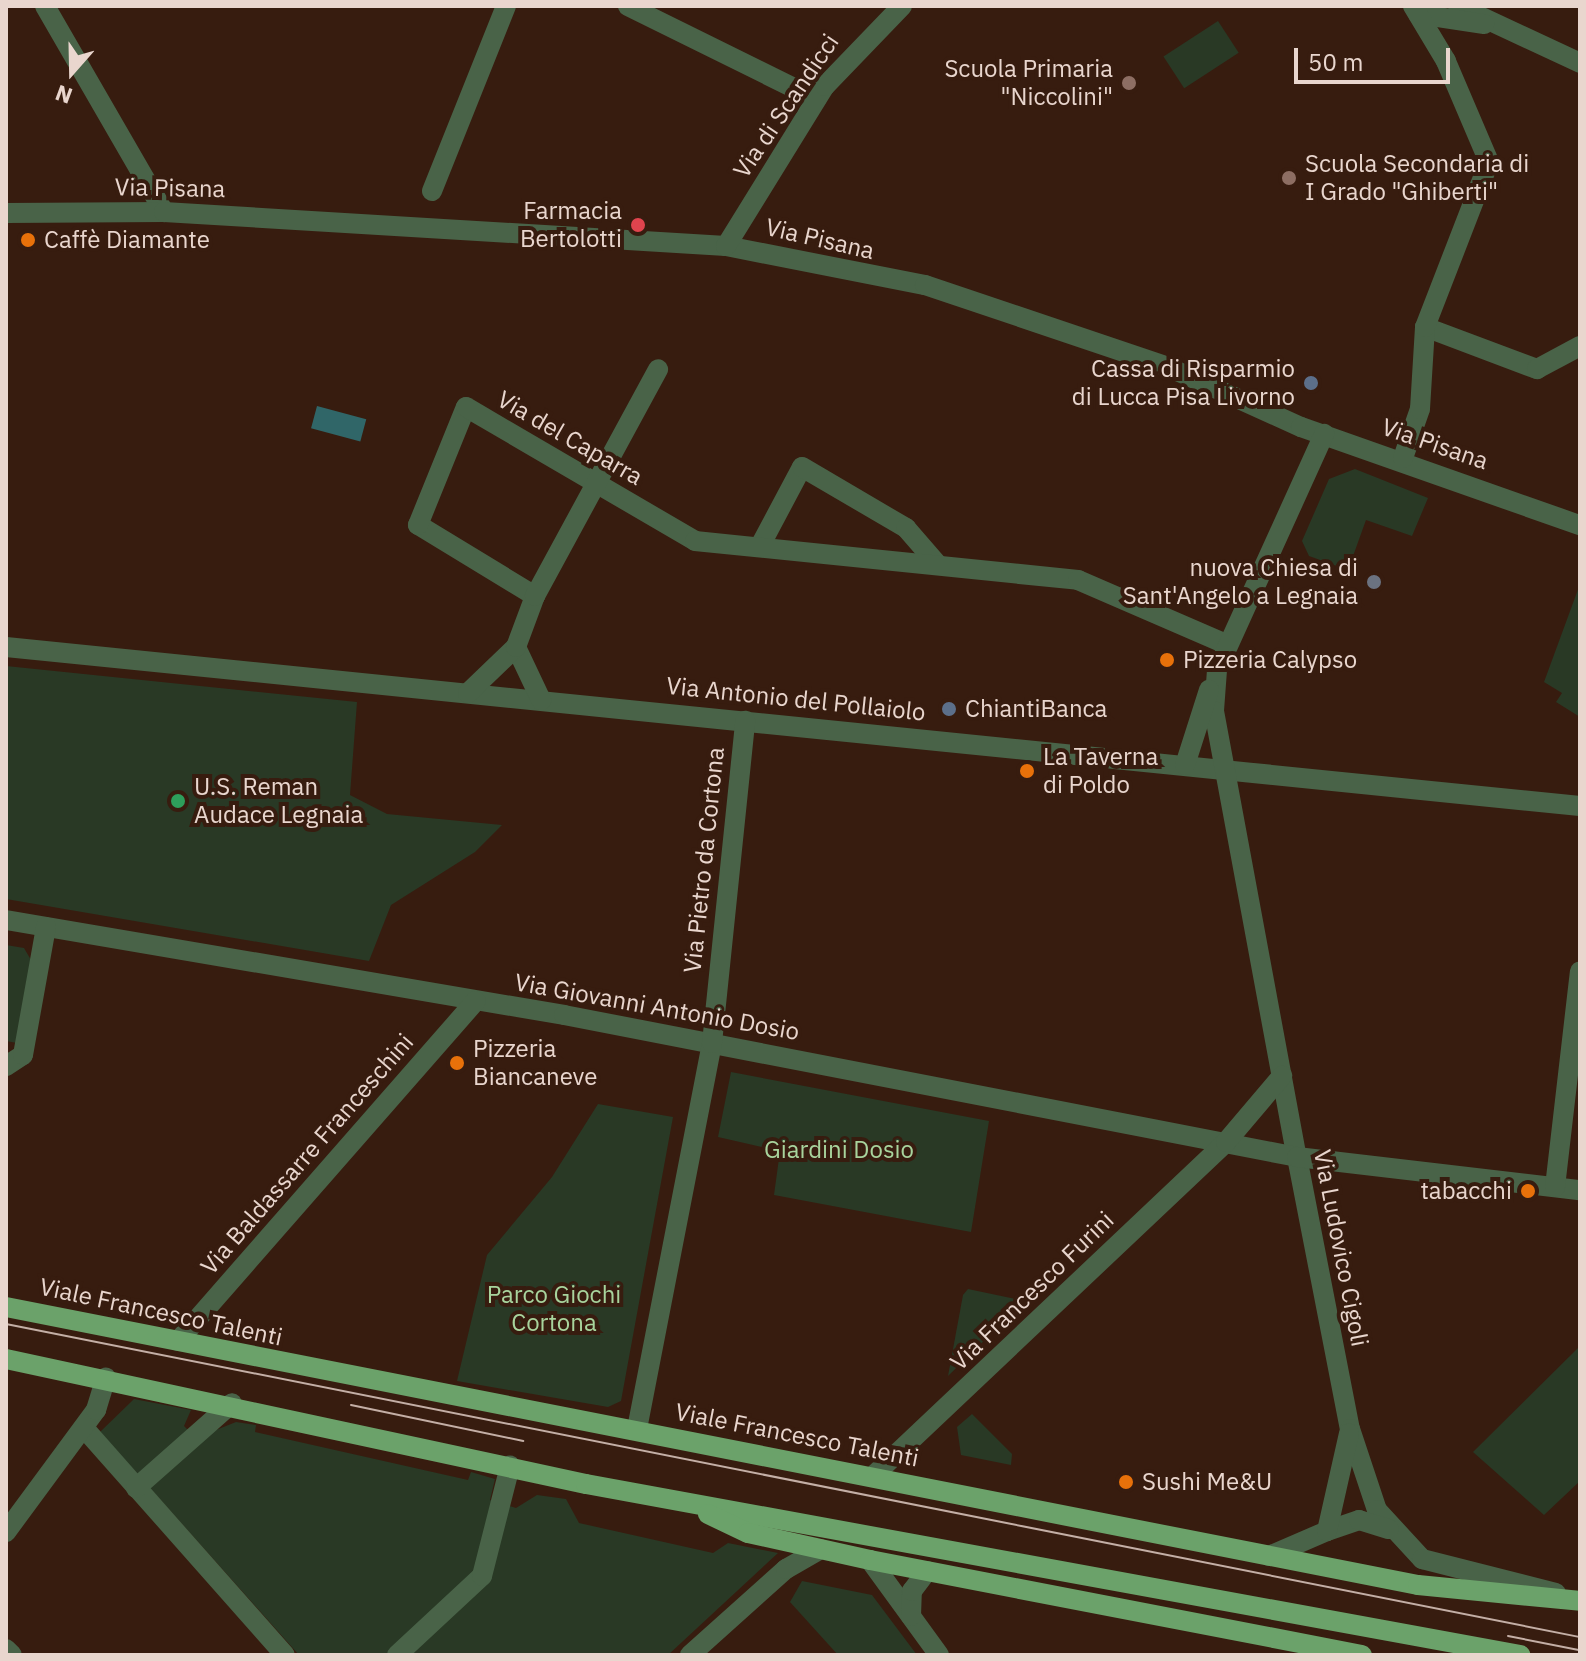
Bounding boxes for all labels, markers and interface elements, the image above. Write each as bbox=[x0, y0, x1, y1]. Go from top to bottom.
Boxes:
street label: Via di Scandicci bbox=[727, 29, 845, 183]
north arrow bbox=[32, 32, 112, 112]
scale bar bbox=[1298, 32, 1454, 82]
text: 50 m bbox=[1308, 46, 1363, 78]
place label: Scuola Primaria "Niccolini" bbox=[944, 55, 1113, 111]
marker: Scuola Primaria "Niccolini" bbox=[1120, 74, 1138, 92]
text: N bbox=[51, 79, 76, 111]
place label: Scuola Secondaria di I Grado "Ghiberti" bbox=[1305, 150, 1529, 206]
marker: Scuola Secondaria di I Grado "Ghiberti" bbox=[1280, 169, 1298, 187]
street label: Via Pisana bbox=[114, 173, 226, 203]
place label: Farmacia Bertolotti bbox=[520, 197, 622, 253]
street label: Via Pisana bbox=[763, 213, 877, 265]
marker: Farmacia Bertolotti bbox=[629, 216, 647, 234]
place label: Caffè Diamante bbox=[44, 226, 210, 254]
marker: Caffè Diamante bbox=[19, 231, 37, 249]
place label: Cassa di Risparmio di Lucca Pisa Livorno bbox=[1072, 355, 1295, 411]
marker: Cassa di Risparmio di Lucca Pisa Livorno bbox=[1302, 374, 1320, 392]
street label: Via del Caparra bbox=[492, 385, 648, 491]
street label: Via Pisana bbox=[1378, 412, 1492, 476]
place label: nuova Chiesa di Sant'Angelo a Legnaia bbox=[1123, 554, 1358, 610]
marker: nuova Chiesa di Sant'Angelo a Legnaia bbox=[1365, 573, 1383, 591]
place label: Pizzeria Calypso bbox=[1183, 646, 1357, 674]
marker: Pizzeria Calypso bbox=[1158, 651, 1176, 669]
street label: Via Antonio del Pollaiolo bbox=[665, 671, 927, 727]
place label: ChiantiBanca bbox=[965, 695, 1107, 723]
marker: ChiantiBanca bbox=[940, 700, 958, 718]
place label: La Taverna di Poldo bbox=[1043, 743, 1158, 799]
street label: Via Pietro da Cortona bbox=[678, 746, 730, 974]
marker: La Taverna di Poldo bbox=[1018, 762, 1036, 780]
place label: U.S. Reman Audace Legnaia bbox=[194, 773, 363, 829]
marker: U.S. Reman Audace Legnaia bbox=[169, 792, 187, 810]
street label: Via Giovanni Antonio Dosio bbox=[512, 968, 802, 1046]
street label: Via Baldassarre Franceschini bbox=[195, 1028, 419, 1280]
place label: Pizzeria Biancaneve bbox=[473, 1035, 597, 1091]
marker: Pizzeria Biancaneve bbox=[448, 1054, 466, 1072]
park label: Giardini Dosio bbox=[764, 1136, 914, 1164]
street label: Via Ludovico Cigoli bbox=[1308, 1147, 1374, 1349]
place label: tabacchi bbox=[1420, 1177, 1512, 1205]
marker: tabacchi bbox=[1519, 1182, 1537, 1200]
street label: Via Francesco Furini bbox=[944, 1206, 1120, 1376]
street label: Viale Francesco Talenti bbox=[37, 1272, 285, 1352]
park label: Parco Giochi Cortona bbox=[487, 1281, 621, 1337]
street label: Viale Francesco Talenti bbox=[673, 1397, 921, 1473]
place label: Sushi Me&U bbox=[1142, 1468, 1272, 1496]
marker: Sushi Me&U bbox=[1117, 1473, 1135, 1491]

